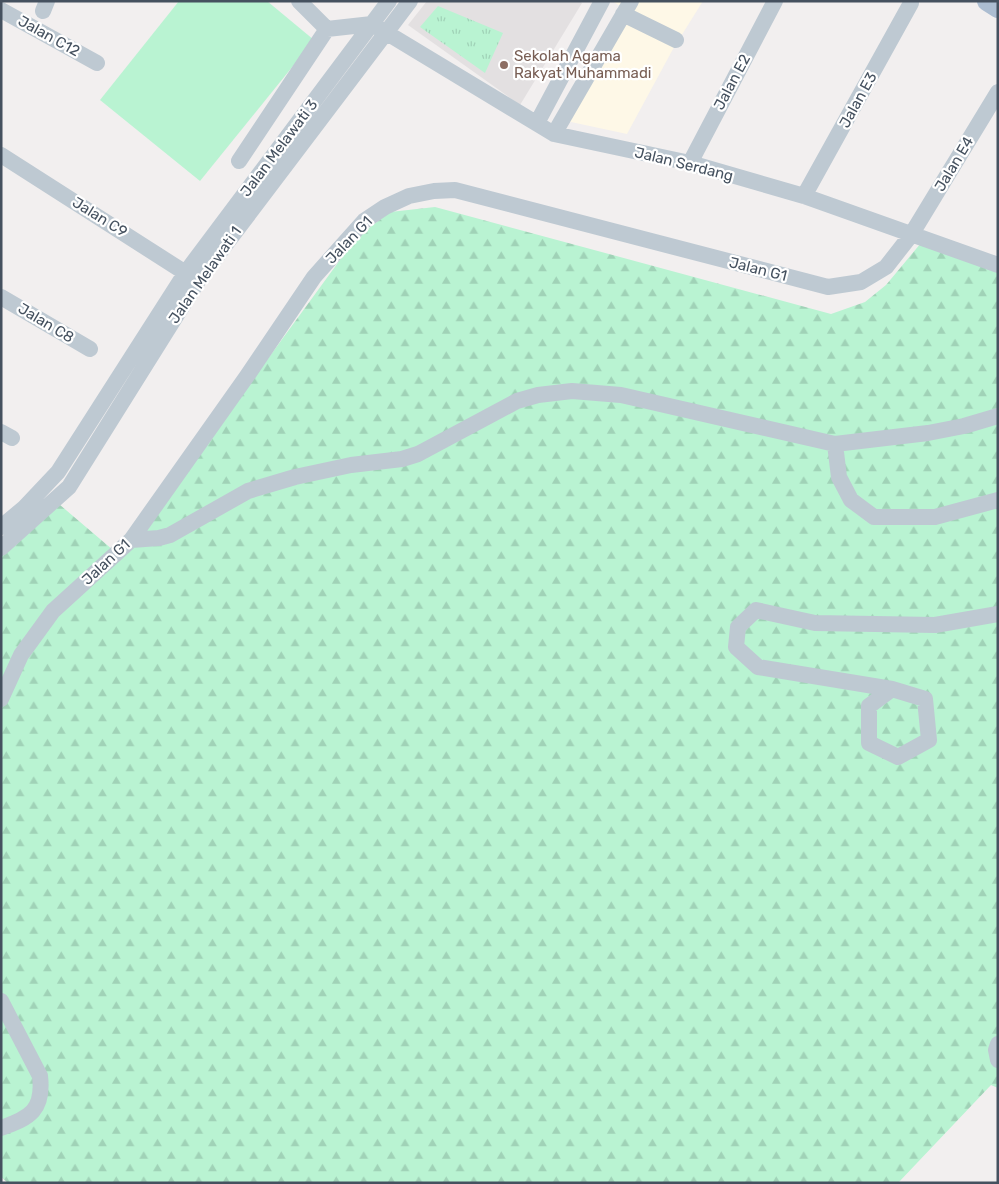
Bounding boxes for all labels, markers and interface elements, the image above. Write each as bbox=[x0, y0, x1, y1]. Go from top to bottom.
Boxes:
street label: Jalan C12 bbox=[15, 12, 83, 60]
place label: Sekolah Agama Rakyat Muhammadi bbox=[514, 47, 651, 82]
street label: Jalan E2 bbox=[710, 51, 754, 113]
marker: Sekolah Agama Rakyat Muhammadi bbox=[498, 59, 510, 71]
street label: Jalan E3 bbox=[835, 69, 881, 131]
street label: Jalan Melawati 3 bbox=[237, 96, 321, 200]
street label: Jalan E4 bbox=[931, 133, 977, 195]
street label: Jalan Serdang bbox=[633, 143, 735, 185]
street label: Jalan C9 bbox=[69, 193, 131, 241]
street label: Jalan G1 bbox=[322, 213, 376, 267]
street label: Jalan Melawati 1 bbox=[165, 223, 245, 327]
street label: Jalan G1 bbox=[727, 253, 789, 285]
street label: Jalan C8 bbox=[15, 299, 77, 347]
street label: Jalan G1 bbox=[78, 535, 134, 589]

